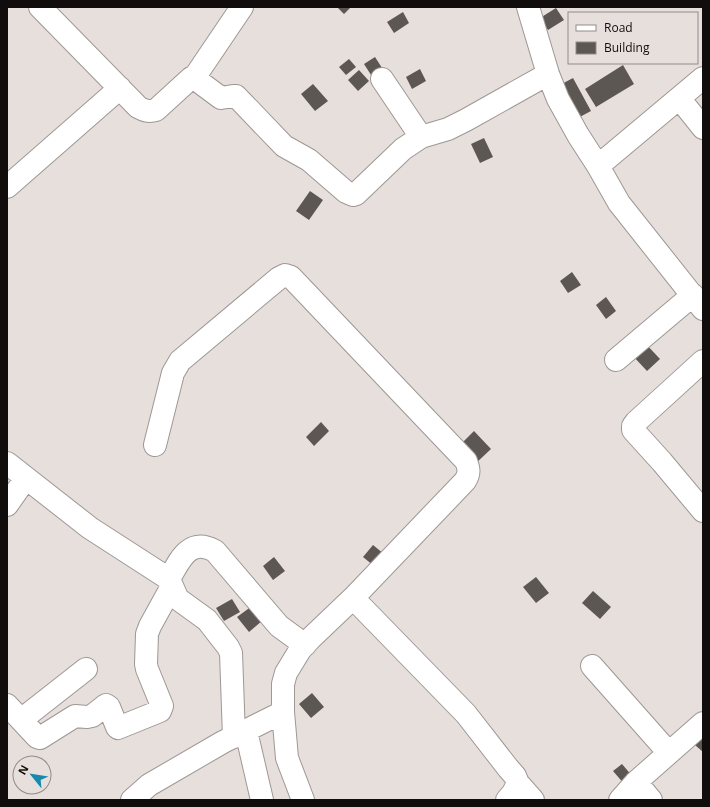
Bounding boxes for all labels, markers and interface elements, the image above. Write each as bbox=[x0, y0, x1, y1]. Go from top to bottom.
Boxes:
legend bbox=[568, 12, 698, 64]
text: Road bbox=[604, 19, 633, 36]
text: Building bbox=[604, 39, 650, 56]
north arrow bbox=[12, 755, 52, 795]
text: N bbox=[14, 762, 32, 777]

